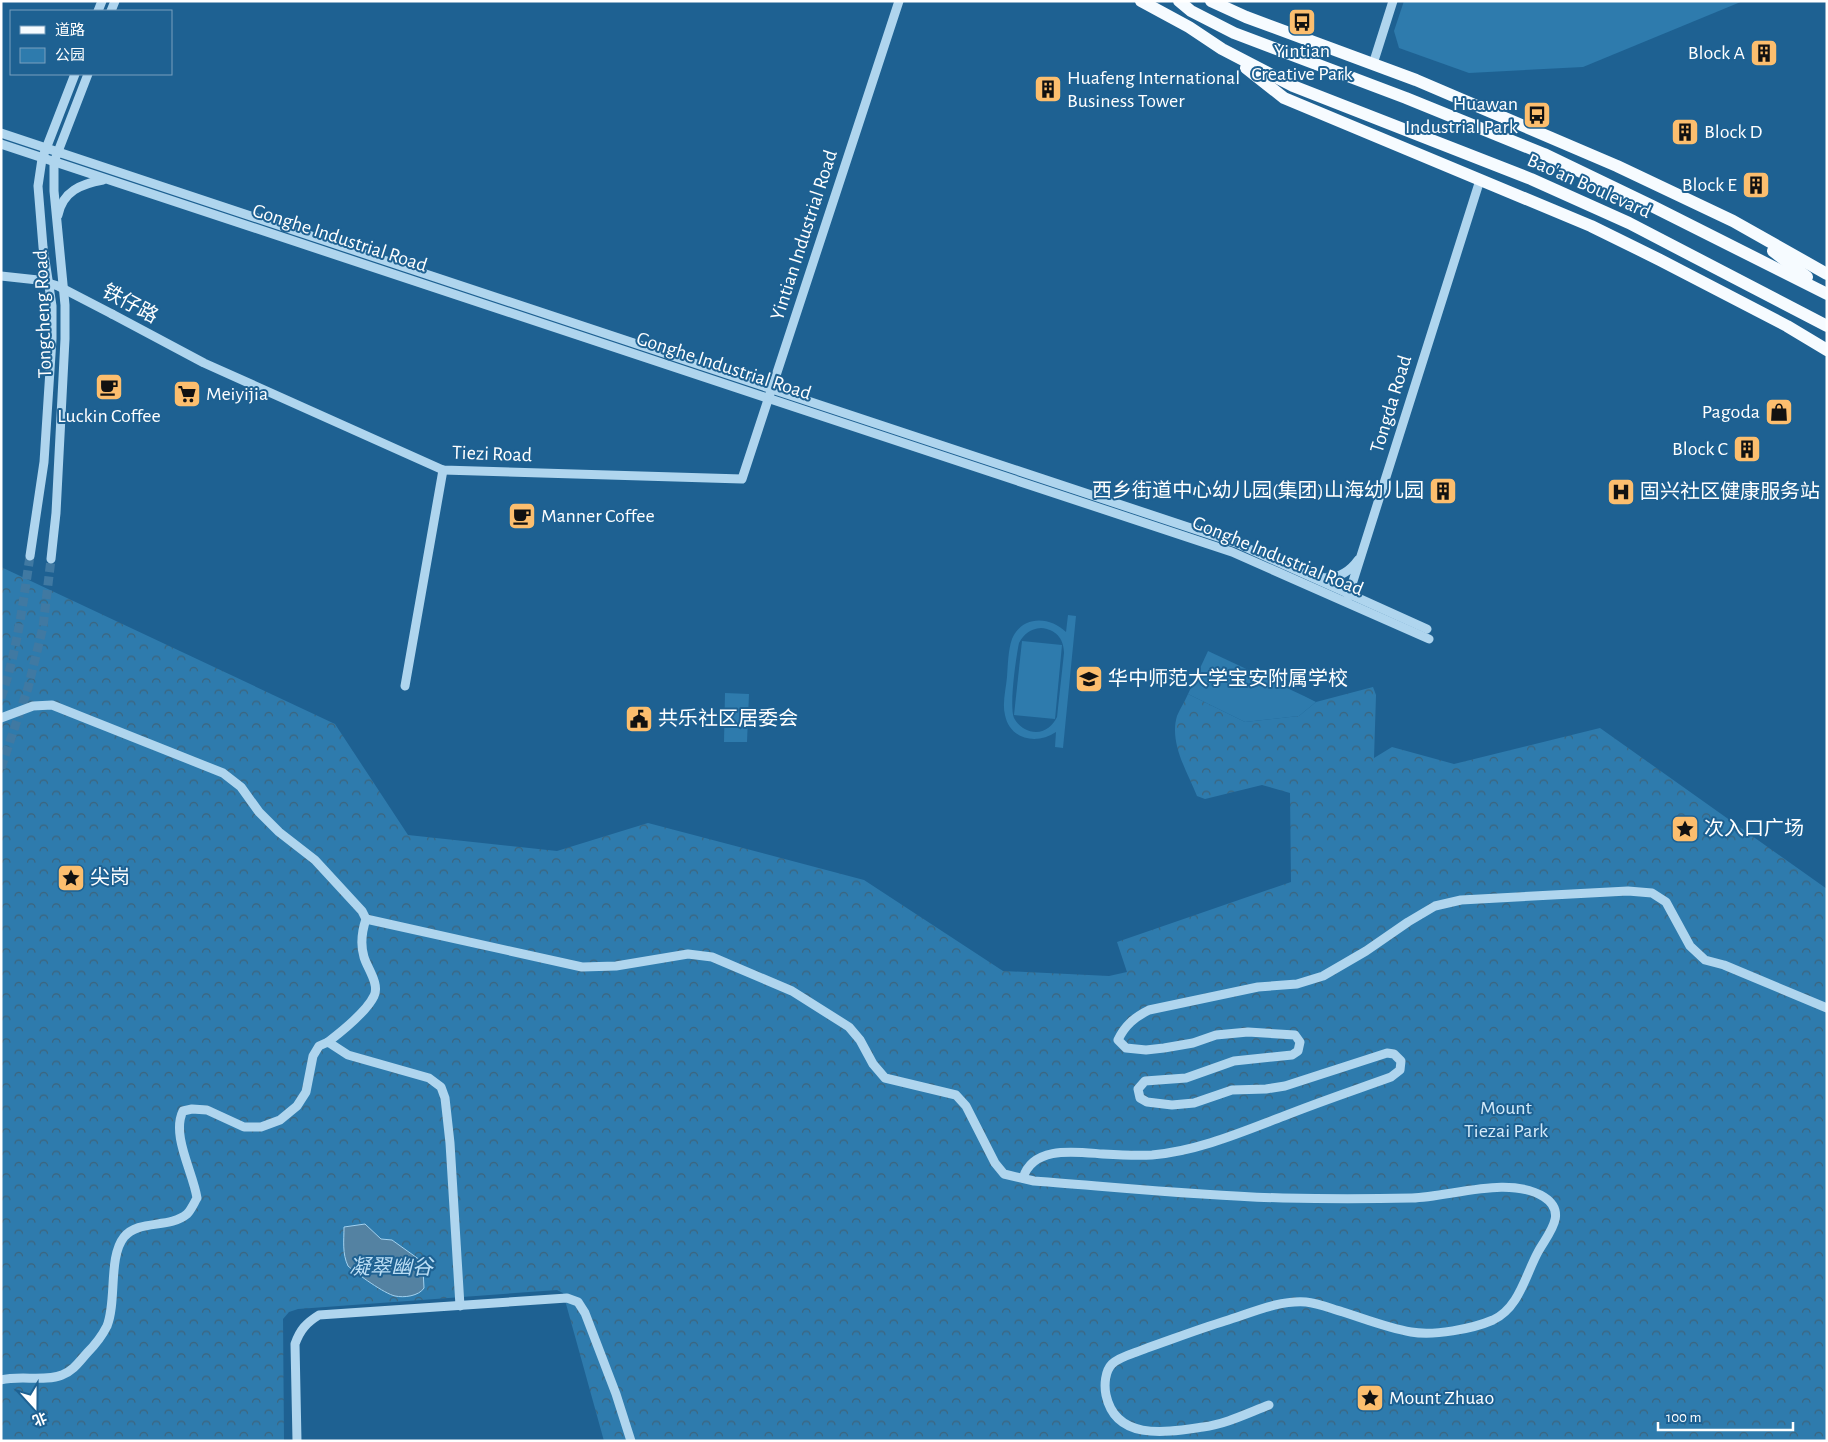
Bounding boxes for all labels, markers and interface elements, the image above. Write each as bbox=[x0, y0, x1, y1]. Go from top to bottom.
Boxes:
bus stop icon: Yintian Creative Park bbox=[1287, 7, 1317, 37]
legend bbox=[10, 10, 172, 75]
text: 道路 bbox=[55, 22, 85, 38]
building icon: Block A bbox=[1749, 38, 1779, 68]
place label: Yintian Creative Park bbox=[1251, 41, 1353, 84]
place label: Block A bbox=[1688, 43, 1745, 63]
text: 公园 bbox=[55, 47, 85, 63]
place label: Huafeng International Business Tower bbox=[1067, 68, 1240, 111]
building icon: Huafeng International Business Tower bbox=[1033, 74, 1063, 104]
place label: Huawan Industrial Park bbox=[1405, 94, 1518, 137]
bus stop icon: Huawan Industrial Park bbox=[1522, 100, 1552, 130]
building icon: Block D bbox=[1670, 117, 1700, 147]
place label: Block D bbox=[1704, 122, 1763, 142]
street label: Yintian Industrial Road bbox=[767, 147, 841, 323]
street label: Bao'an Boulevard bbox=[1524, 150, 1654, 222]
building icon: Block E bbox=[1741, 170, 1771, 200]
place label: Block E bbox=[1682, 175, 1737, 195]
street label: Gonghe Industrial Road bbox=[250, 200, 430, 276]
street label: Tongcheng Road bbox=[31, 249, 55, 379]
street label: 铁仔路 bbox=[99, 280, 162, 327]
street label: Gonghe Industrial Road bbox=[634, 328, 814, 404]
street label: Tongda Road bbox=[1367, 353, 1415, 455]
cafe icon: Luckin Coffee bbox=[94, 372, 124, 402]
supermarket icon: Meiyijia bbox=[172, 379, 202, 409]
place label: Meiyijia bbox=[206, 384, 268, 404]
shop icon: Pagoda bbox=[1764, 397, 1794, 427]
place label: Pagoda bbox=[1702, 402, 1760, 422]
place label: Luckin Coffee bbox=[57, 406, 161, 426]
building icon: Block C bbox=[1732, 434, 1762, 464]
place label: Block C bbox=[1672, 439, 1728, 459]
street label: Tiezi Road bbox=[452, 443, 532, 465]
building icon: 西乡街道中心幼儿园(集团)山海幼儿园 bbox=[1428, 476, 1458, 506]
hospital icon: 固兴社区健康服务站 bbox=[1606, 477, 1636, 507]
place label: 西乡街道中心幼儿园(集团)山海幼儿园 bbox=[1092, 480, 1424, 501]
place label: 固兴社区健康服务站 bbox=[1640, 480, 1820, 502]
cafe icon: Manner Coffee bbox=[507, 501, 537, 531]
place label: Manner Coffee bbox=[541, 506, 655, 526]
street label: Gonghe Industrial Road bbox=[1190, 513, 1366, 599]
school or university icon: 华中师范大学宝安附属学校 bbox=[1074, 664, 1104, 694]
place label: 华中师范大学宝安附属学校 bbox=[1108, 668, 1348, 689]
public building icon: 共乐社区居委会 bbox=[624, 704, 654, 734]
place label: 共乐社区居委会 bbox=[658, 708, 798, 729]
place icon: 次入口广场 bbox=[1670, 814, 1700, 844]
place label: 次入口广场 bbox=[1704, 818, 1804, 839]
place icon: 尖岗 bbox=[56, 863, 86, 893]
place label: 尖岗 bbox=[90, 866, 130, 888]
park label: Mount Tiezai Park bbox=[1464, 1098, 1548, 1141]
water label: 凝翠幽谷 bbox=[349, 1256, 435, 1278]
north arrow bbox=[10, 1382, 60, 1432]
place icon: Mount Zhuao bbox=[1355, 1383, 1385, 1413]
place label: Mount Zhuao bbox=[1389, 1388, 1494, 1408]
scale bar bbox=[1658, 1400, 1793, 1432]
text: 北 bbox=[30, 1409, 49, 1428]
text: 100 m bbox=[1666, 1410, 1701, 1425]

